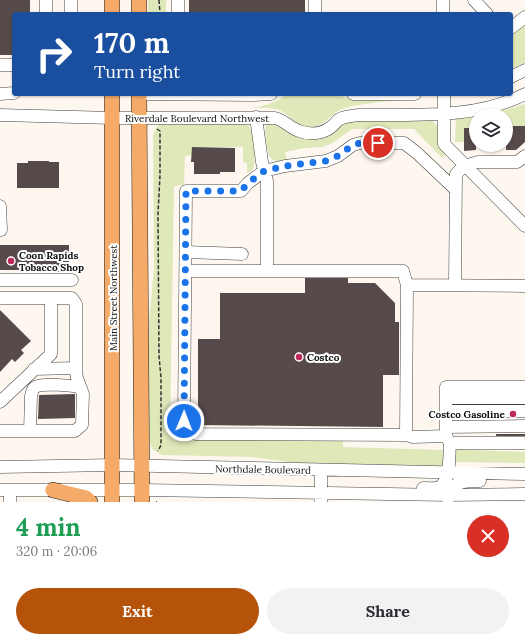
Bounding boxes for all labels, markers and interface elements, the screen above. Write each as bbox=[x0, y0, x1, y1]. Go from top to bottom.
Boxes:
text: 170 m bbox=[94, 25, 169, 61]
icon: right bbox=[28, 28, 80, 80]
text: Turn right bbox=[94, 60, 180, 83]
map controls bbox=[469, 108, 513, 152]
button: layers bbox=[469, 108, 513, 152]
street label: Riverdale Boulevard Northwest bbox=[125, 112, 269, 125]
pin bbox=[361, 126, 395, 160]
icon: arrive bbox=[367, 132, 389, 154]
street label: Main Street Northwest bbox=[107, 245, 120, 351]
place label: Coon Rapids Tobacco Shop bbox=[19, 249, 84, 274]
marker: Coon Rapids Tobacco Shop bbox=[6, 256, 16, 266]
place label: Costco bbox=[307, 351, 340, 364]
marker: Costco bbox=[294, 352, 304, 362]
position arrow bbox=[163, 400, 205, 442]
place label: Costco Gasoline bbox=[429, 408, 506, 421]
marker: Costco Gasoline bbox=[508, 409, 518, 419]
street label: Northdale Boulevard bbox=[215, 462, 311, 477]
text: 4 min bbox=[16, 512, 81, 543]
button: close bbox=[467, 515, 509, 557]
text: 320 m · 20:06 bbox=[16, 543, 97, 560]
button: Exit bbox=[16, 588, 259, 634]
button: Share bbox=[267, 588, 509, 634]

